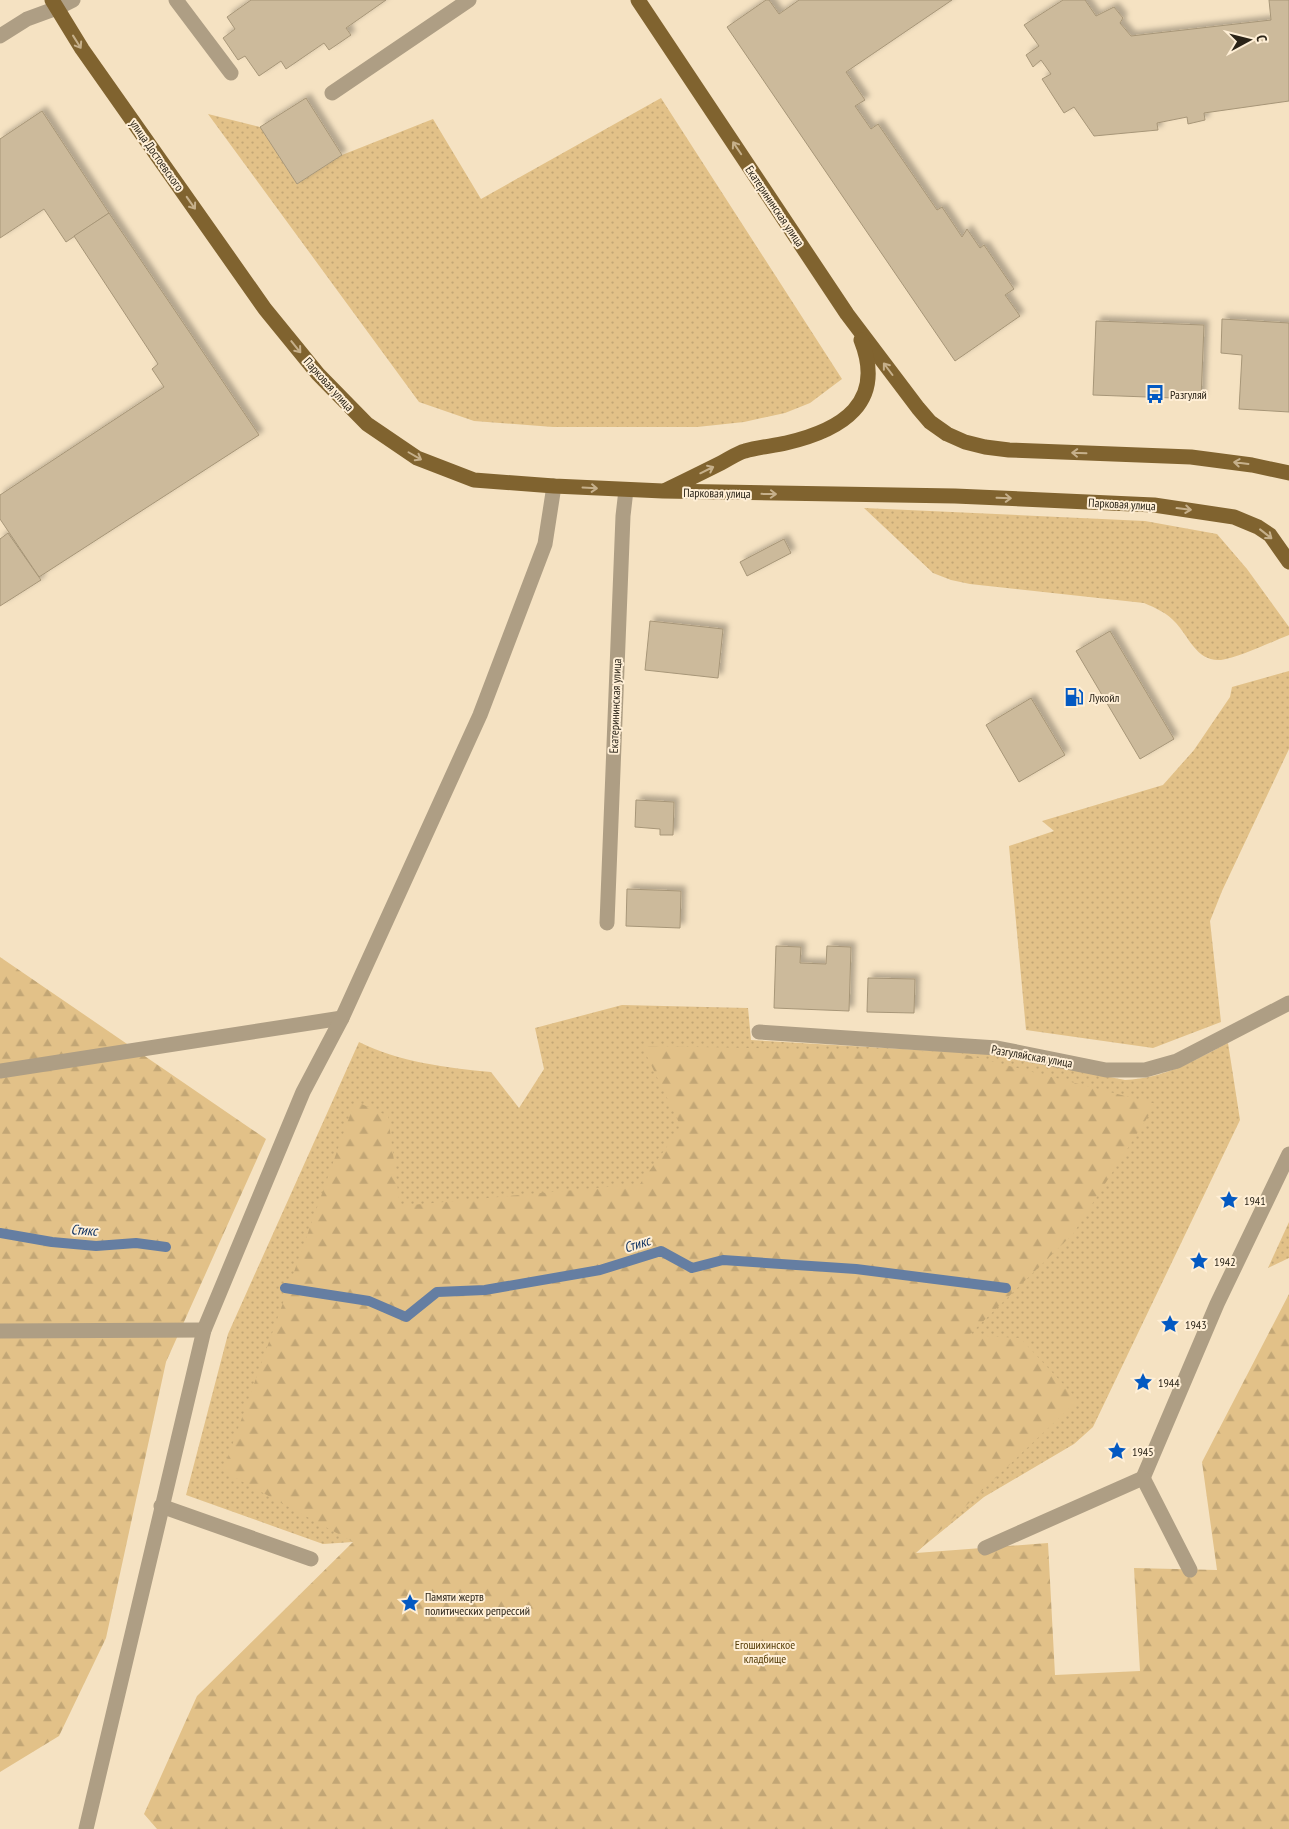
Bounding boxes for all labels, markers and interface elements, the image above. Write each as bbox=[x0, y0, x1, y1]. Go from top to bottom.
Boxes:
north arrow bbox=[1224, 15, 1274, 65]
one-way arrow bbox=[73, 34, 83, 48]
text: С bbox=[1253, 34, 1271, 43]
street label: улица Достоевского bbox=[127, 116, 187, 194]
one-way arrow bbox=[731, 142, 741, 156]
street label: Екатерининская улица bbox=[742, 162, 808, 250]
one-way arrow bbox=[186, 196, 196, 210]
one-way arrow bbox=[291, 340, 302, 353]
street label: Парковая улица bbox=[301, 354, 357, 414]
one-way arrow bbox=[883, 362, 893, 376]
bus stop icon: Разгуляй bbox=[1144, 383, 1166, 405]
place label: Разгуляй bbox=[1170, 387, 1207, 402]
one-way arrow bbox=[1071, 448, 1087, 457]
one-way arrow bbox=[407, 451, 422, 461]
one-way arrow bbox=[1234, 458, 1250, 468]
one-way arrow bbox=[699, 465, 714, 475]
one-way arrow bbox=[581, 483, 597, 492]
street label: Парковая улица bbox=[683, 485, 751, 501]
one-way arrow bbox=[761, 489, 777, 499]
one-way arrow bbox=[996, 493, 1012, 503]
street label: Парковая улица bbox=[1088, 495, 1156, 513]
one-way arrow bbox=[1175, 504, 1191, 514]
one-way arrow bbox=[1260, 528, 1273, 539]
street label: Екатерининская улица bbox=[606, 658, 624, 754]
fuel station icon: Лукойл bbox=[1063, 686, 1085, 708]
place label: Лукойл bbox=[1088, 690, 1120, 705]
street label: Разгуляйская улица bbox=[990, 1041, 1074, 1071]
place icon: 1941 bbox=[1218, 1189, 1240, 1211]
place label: 1941 bbox=[1244, 1193, 1266, 1208]
water label: Стикс bbox=[70, 1220, 100, 1240]
water label: Стикс bbox=[622, 1231, 654, 1257]
place icon: 1942 bbox=[1188, 1250, 1210, 1272]
place label: 1942 bbox=[1214, 1254, 1236, 1269]
place icon: 1943 bbox=[1159, 1313, 1181, 1335]
place label: 1943 bbox=[1185, 1317, 1207, 1332]
place icon: 1944 bbox=[1132, 1371, 1154, 1393]
place label: 1944 bbox=[1158, 1375, 1180, 1390]
place icon: 1945 bbox=[1106, 1440, 1128, 1462]
place label: 1945 bbox=[1132, 1444, 1154, 1459]
place label: Памяти жертв политических репрессий bbox=[425, 1589, 530, 1618]
place icon: Памяти жертв политических репрессий bbox=[399, 1592, 421, 1614]
park label: Егошихинское кладбище bbox=[735, 1637, 795, 1666]

